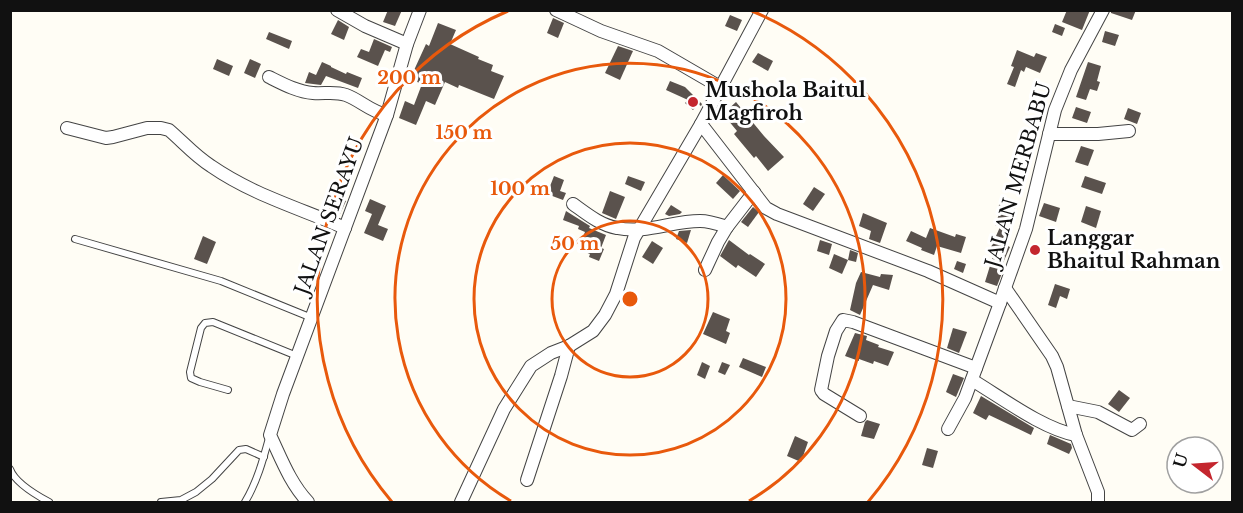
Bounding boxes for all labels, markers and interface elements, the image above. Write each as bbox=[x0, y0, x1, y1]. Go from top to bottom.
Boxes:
text: 200 m bbox=[377, 67, 441, 89]
place label: Mushola Baitul Magfiroh bbox=[705, 78, 866, 125]
street label: JALAN MERBABU bbox=[979, 80, 1056, 273]
marker: Mushola Baitul Magfiroh bbox=[686, 95, 700, 109]
text: 150 m bbox=[436, 122, 493, 144]
street label: JALAN SERAYU bbox=[288, 134, 369, 301]
text: 100 m bbox=[490, 178, 550, 200]
place label: Langgar Bhaitul Rahman bbox=[1047, 226, 1221, 273]
text: 50 m bbox=[551, 233, 600, 255]
marker: Langgar Bhaitul Rahman bbox=[1028, 243, 1042, 257]
centre of rings bbox=[620, 289, 640, 309]
north arrow bbox=[1165, 435, 1225, 495]
text: U bbox=[1169, 451, 1192, 470]

